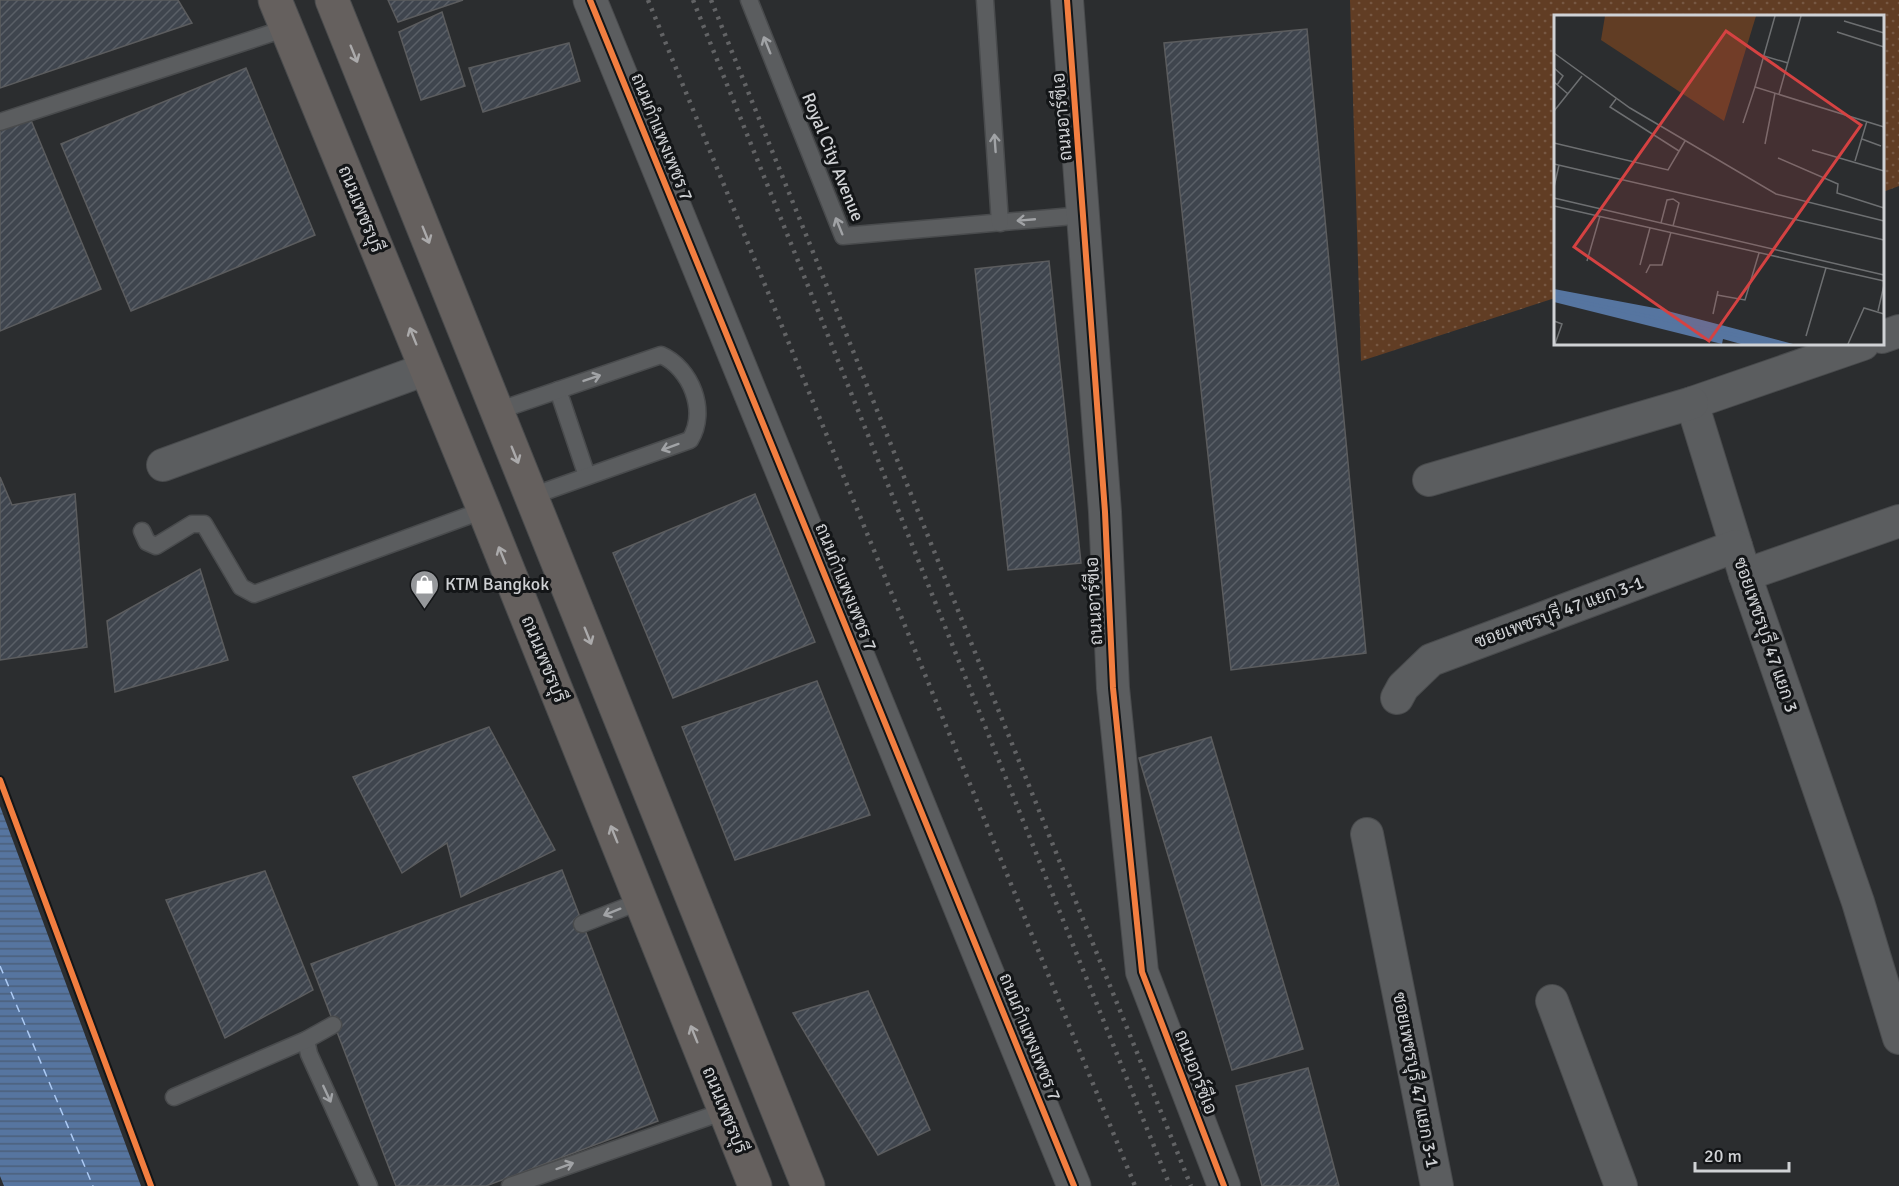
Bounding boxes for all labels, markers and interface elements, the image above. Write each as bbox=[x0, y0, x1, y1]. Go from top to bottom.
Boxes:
inset map bbox=[1554, 15, 1884, 345]
one-way arrow bbox=[761, 36, 772, 54]
one-way arrow bbox=[349, 45, 360, 63]
street label: ถนนกำแพงเพชร 7 bbox=[626, 70, 698, 204]
street label: ถนนอาร์ซีเอ bbox=[1045, 72, 1077, 162]
street label: Royal City Avenue bbox=[797, 89, 869, 225]
one-way arrow bbox=[989, 134, 1000, 154]
street label: ถนนเพชรบุรี bbox=[333, 162, 390, 256]
one-way arrow bbox=[1017, 215, 1037, 226]
one-way arrow bbox=[833, 217, 844, 236]
one-way arrow bbox=[421, 225, 432, 244]
one-way arrow bbox=[407, 327, 418, 346]
one-way arrow bbox=[582, 372, 601, 383]
one-way arrow bbox=[661, 442, 680, 453]
one-way arrow bbox=[510, 445, 521, 464]
street label: ถนนกำแพงเพชร 7 bbox=[810, 520, 882, 654]
one-way arrow bbox=[496, 547, 507, 565]
street label: ซอยเพชรบุรี 47 แยก 3 bbox=[1728, 554, 1805, 716]
street label: ถนนอาร์ซีเอ bbox=[1079, 556, 1107, 646]
shop icon: KTM Bangkok bbox=[408, 568, 440, 610]
street label: ซอยเพชรบุรี 47 แยก 3-1 bbox=[1471, 569, 1647, 654]
place label: KTM Bangkok bbox=[445, 573, 549, 595]
street label: ถนนเพชรบุรี bbox=[516, 612, 573, 706]
one-way arrow bbox=[583, 626, 594, 645]
one-way arrow bbox=[608, 825, 619, 843]
one-way arrow bbox=[603, 908, 622, 919]
street label: ถนนกำแพงเพชร 7 bbox=[994, 970, 1066, 1104]
street label: ซอยเพชรบุรี 47 แยก 3-1 bbox=[1387, 990, 1446, 1170]
one-way arrow bbox=[688, 1026, 699, 1044]
street label: ถนนอาร์ซีเอ bbox=[1170, 1026, 1224, 1117]
street label: ถนนเพชรบุรี bbox=[697, 1063, 754, 1157]
one-way arrow bbox=[322, 1084, 334, 1102]
scale bar bbox=[1695, 1135, 1790, 1173]
text: 20 m bbox=[1704, 1145, 1742, 1167]
one-way arrow bbox=[555, 1160, 574, 1171]

